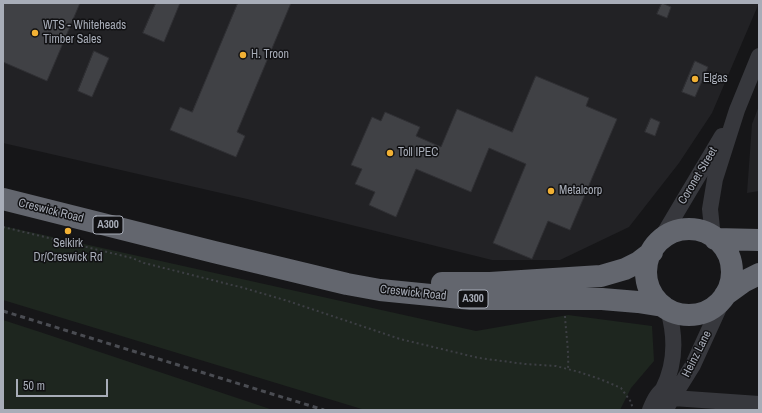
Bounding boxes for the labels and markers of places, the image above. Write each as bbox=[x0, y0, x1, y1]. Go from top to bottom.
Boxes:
place label: WTS - Whiteheads Timber Sales bbox=[43, 19, 126, 47]
marker: WTS - Whiteheads Timber Sales bbox=[30, 28, 40, 38]
place label: H. Troon bbox=[251, 48, 289, 62]
marker: H. Troon bbox=[238, 50, 248, 60]
place label: Elgas bbox=[703, 72, 728, 86]
marker: Elgas bbox=[690, 74, 700, 84]
place label: Toll IPEC bbox=[398, 146, 438, 160]
marker: Toll IPEC bbox=[385, 148, 395, 158]
place label: Metalcorp bbox=[559, 184, 602, 198]
marker: Metalcorp bbox=[546, 186, 556, 196]
marker: Selkirk Dr/Creswick Rd bbox=[63, 226, 73, 236]
place label: Selkirk Dr/Creswick Rd bbox=[34, 237, 102, 265]

